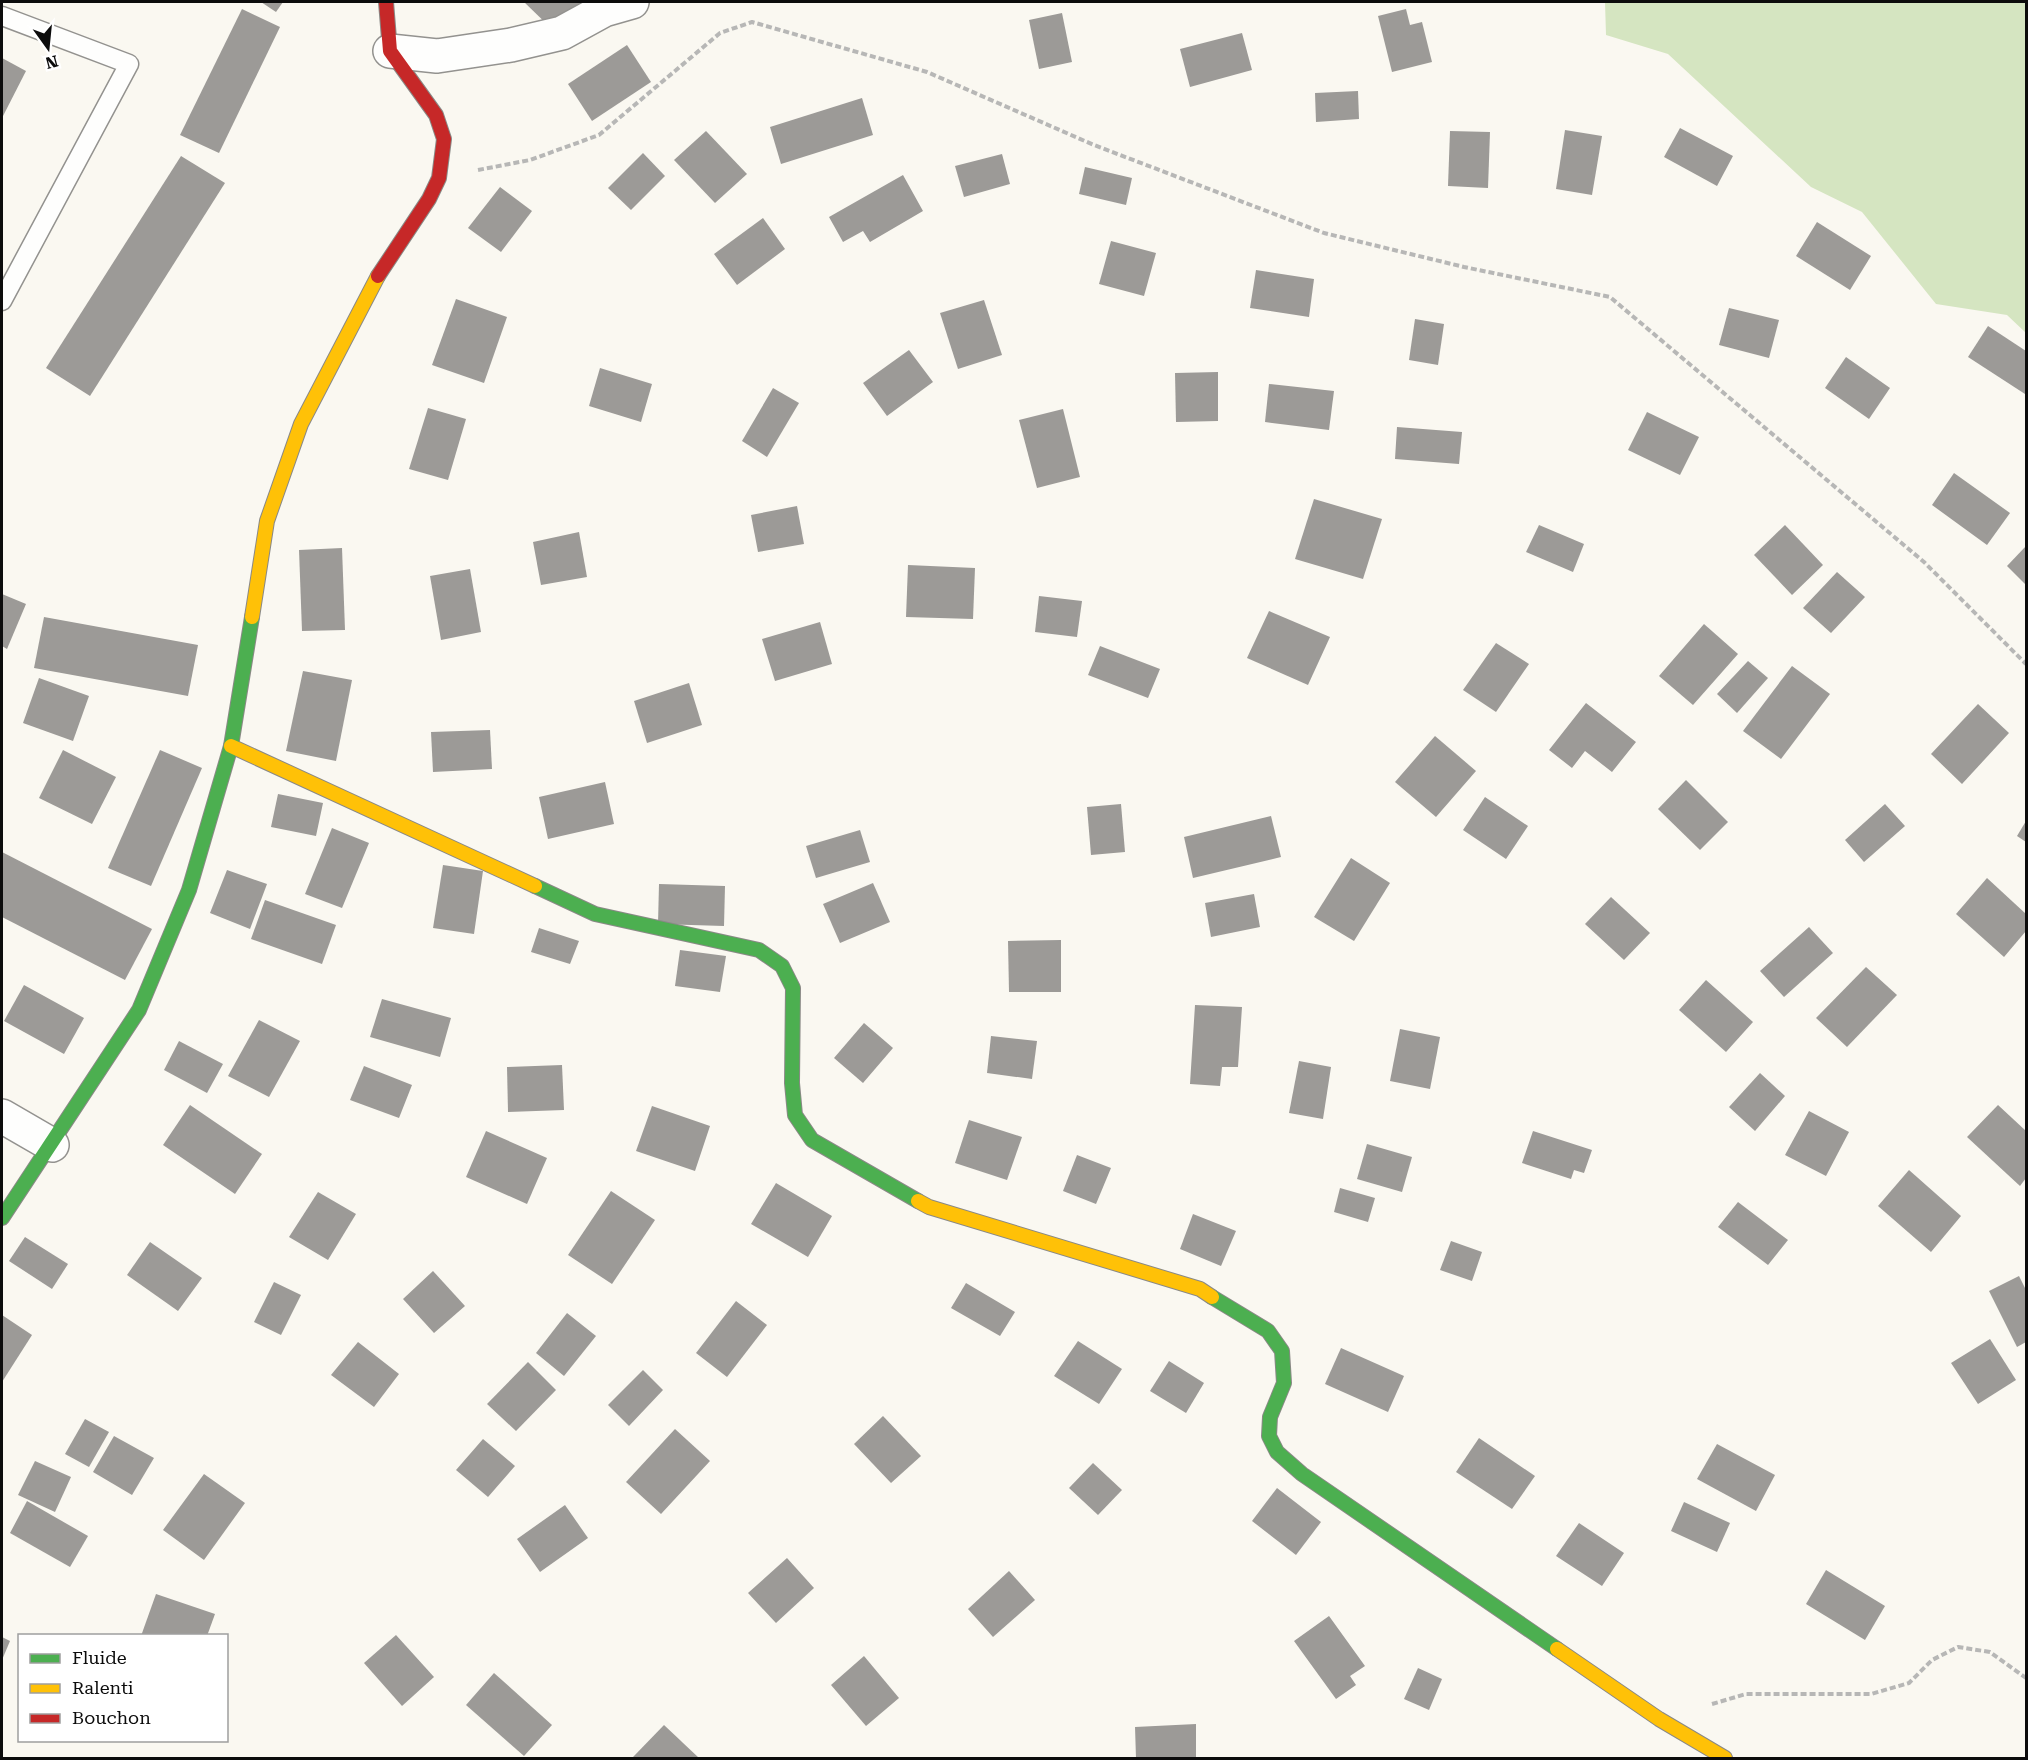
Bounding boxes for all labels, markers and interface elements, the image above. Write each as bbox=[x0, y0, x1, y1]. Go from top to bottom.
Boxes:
north arrow bbox=[18, 18, 78, 78]
text: N bbox=[43, 51, 60, 73]
legend bbox=[18, 1634, 228, 1742]
text: Fluide bbox=[72, 1647, 127, 1668]
text: Ralenti bbox=[72, 1677, 134, 1698]
text: Bouchon bbox=[72, 1707, 151, 1728]

